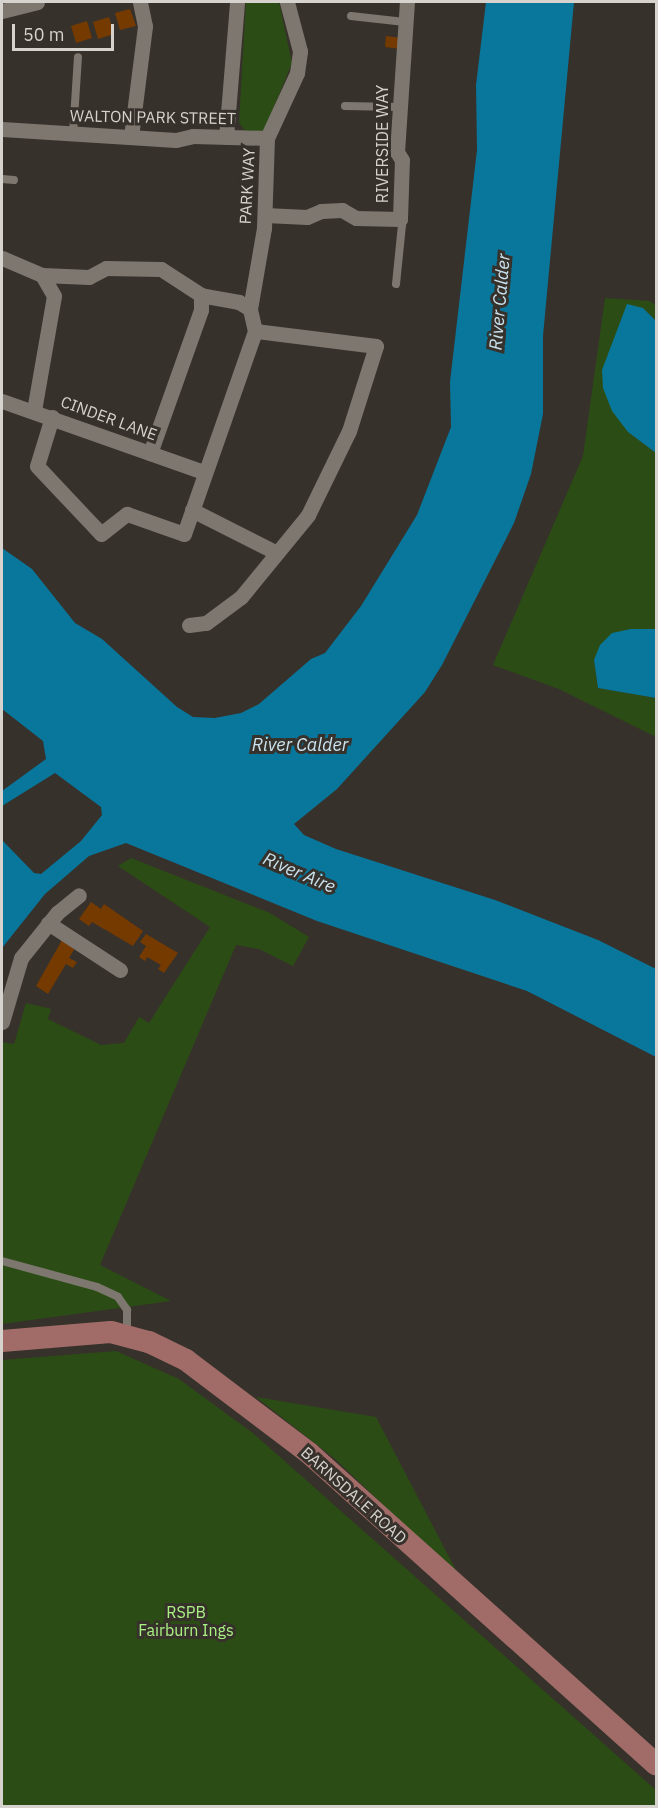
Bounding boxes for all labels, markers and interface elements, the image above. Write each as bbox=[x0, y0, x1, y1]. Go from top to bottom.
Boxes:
scale bar bbox=[15, 12, 117, 50]
text: 50 m bbox=[23, 23, 65, 46]
street label: RIVERSIDE WAY bbox=[372, 85, 392, 203]
street label: WALTON PARK STREET bbox=[70, 106, 236, 128]
street label: PARK WAY bbox=[235, 147, 259, 225]
water label: River Calder bbox=[485, 253, 515, 351]
street label: CINDER LANE bbox=[58, 392, 160, 444]
water label: River Calder bbox=[252, 734, 348, 756]
water label: River Aire bbox=[260, 848, 338, 898]
street label: BARNSDALE ROAD bbox=[297, 1443, 411, 1547]
park label: RSPB Fairburn Ings bbox=[138, 1602, 234, 1640]

